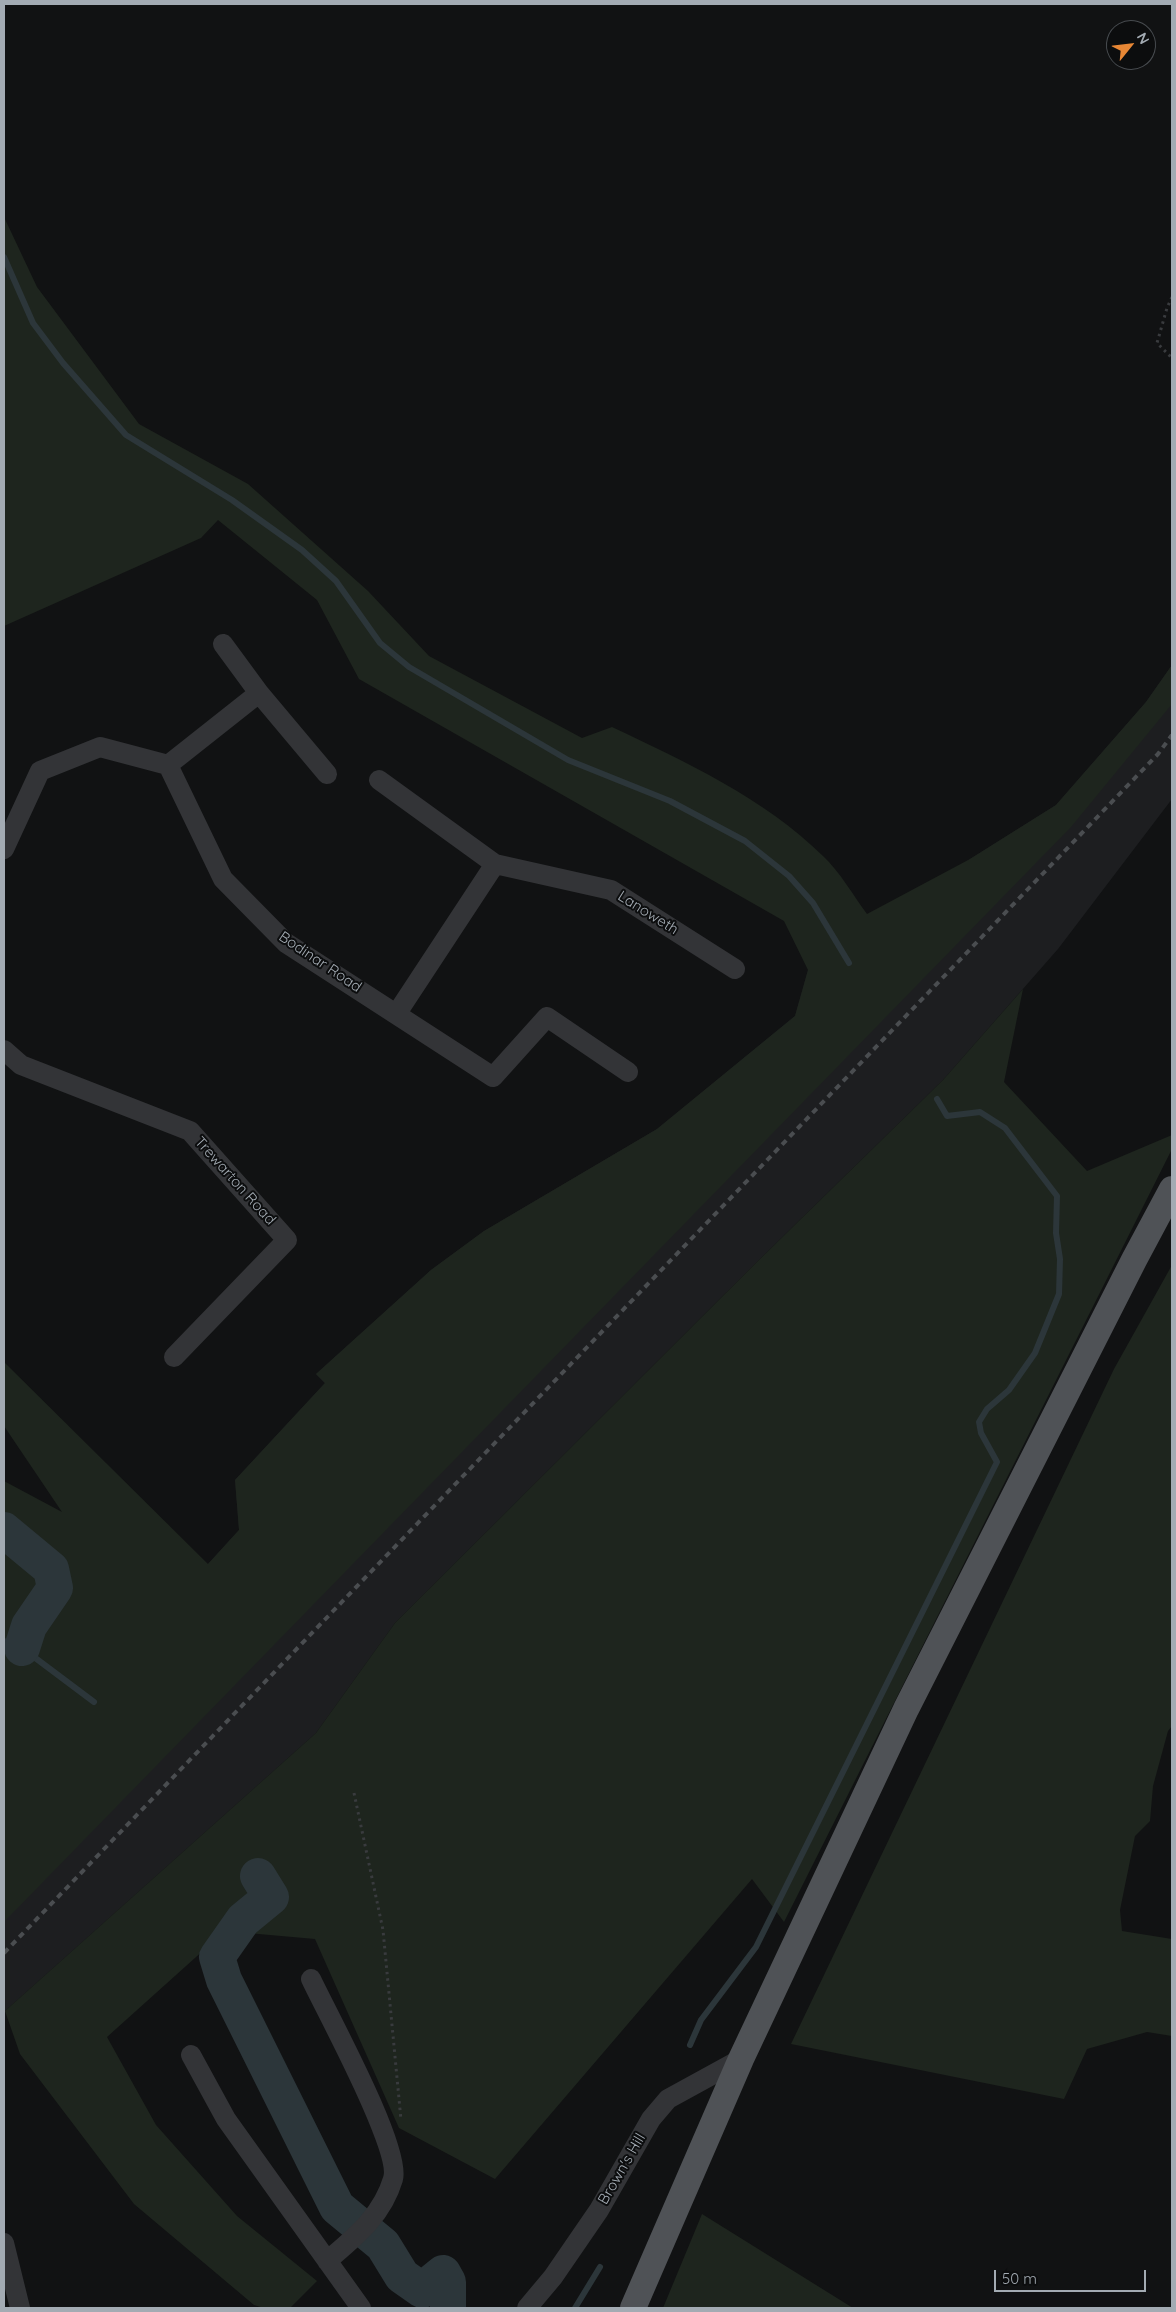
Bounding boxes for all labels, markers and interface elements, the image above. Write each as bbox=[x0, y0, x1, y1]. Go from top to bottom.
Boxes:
north arrow bbox=[1106, 20, 1156, 70]
text: N bbox=[1133, 29, 1154, 47]
street label: Lanoweth bbox=[614, 887, 682, 939]
street label: Bodinar Road bbox=[275, 928, 365, 996]
street label: Trewarton Road bbox=[191, 1133, 279, 1229]
street label: Brown's Hill bbox=[594, 2130, 650, 2208]
scale bar bbox=[996, 2260, 1148, 2292]
text: 50 m bbox=[1002, 2269, 1037, 2288]

